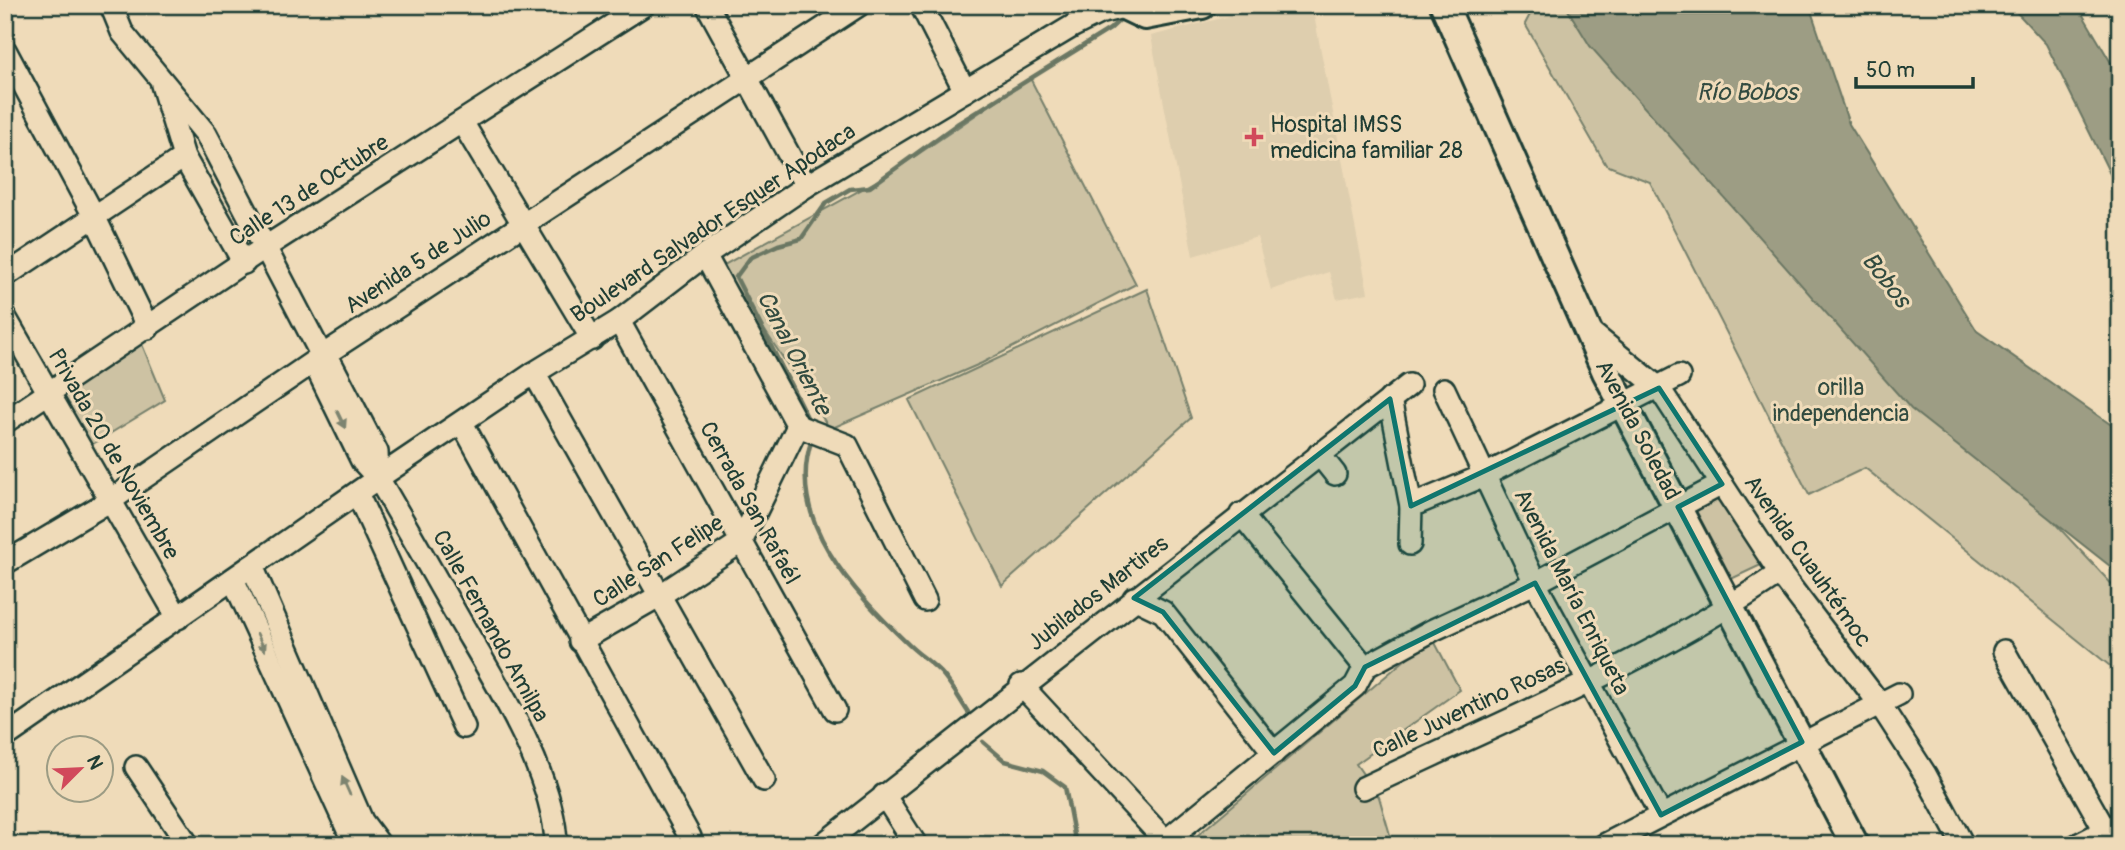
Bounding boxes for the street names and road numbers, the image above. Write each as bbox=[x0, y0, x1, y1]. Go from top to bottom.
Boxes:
street label: Boulevard Salvador Esquer Apodaca bbox=[565, 117, 861, 329]
street label: Calle 13 de Octubre bbox=[224, 127, 395, 252]
street label: Avenida 5 de Julio bbox=[339, 204, 497, 320]
street label: Privada 20 de Noviembre bbox=[42, 343, 187, 565]
street label: Avenida Soledad bbox=[1589, 355, 1687, 505]
street label: Cerrada San Rafaél bbox=[693, 416, 807, 590]
street label: Avenida Cuauhtémoc bbox=[1738, 469, 1878, 653]
street label: Avenida María Enriqueta bbox=[1507, 484, 1637, 700]
street label: Calle San Felipe bbox=[587, 508, 729, 614]
street label: Calle Fernando Amilpa bbox=[426, 525, 556, 727]
street label: Jubilados Martires bbox=[1022, 529, 1174, 657]
street label: Calle Juventino Rosas bbox=[1368, 651, 1570, 765]

